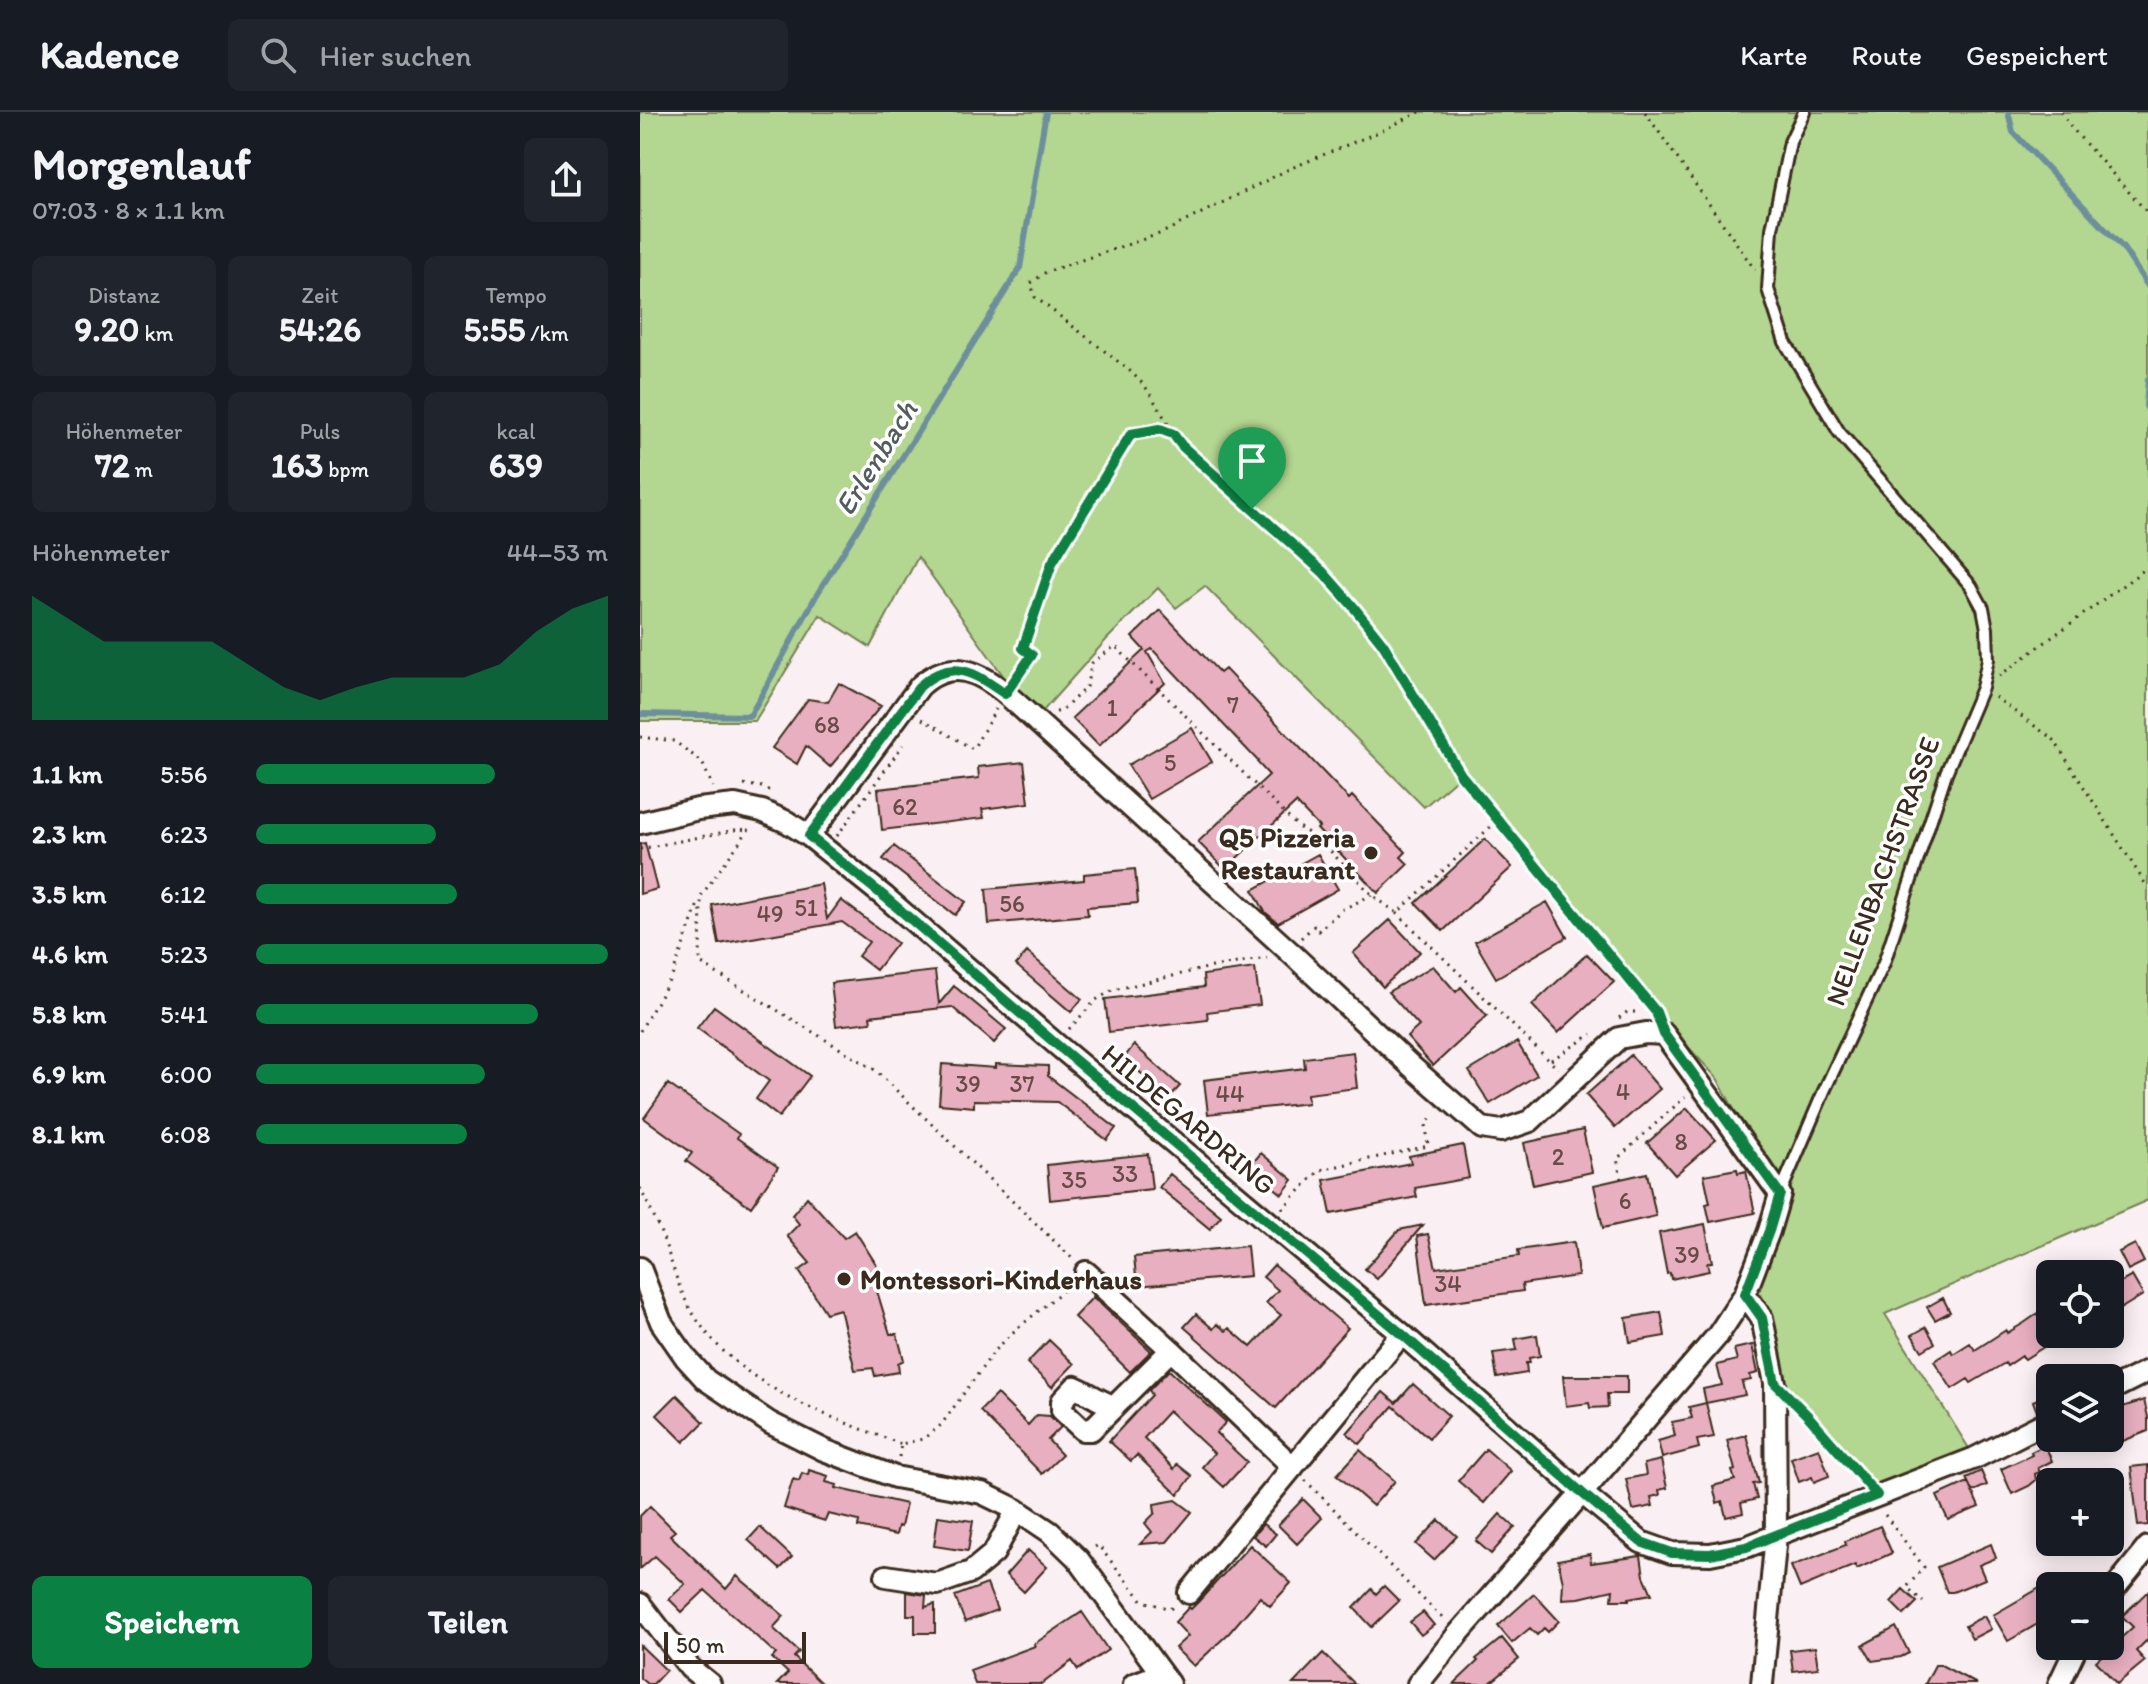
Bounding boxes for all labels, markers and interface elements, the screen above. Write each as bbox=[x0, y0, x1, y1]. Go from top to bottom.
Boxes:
search box bbox=[228, 19, 788, 91]
text: Kadence bbox=[40, 32, 180, 78]
icon: search bbox=[256, 33, 300, 77]
text: Hier suchen bbox=[320, 37, 471, 74]
text: Karte bbox=[1740, 38, 1808, 72]
text: Route bbox=[1852, 38, 1922, 72]
text: Gespeichert bbox=[1966, 38, 2108, 72]
text: Morgenlauf bbox=[32, 137, 251, 190]
button: share bbox=[524, 138, 608, 222]
text: 07:03 · 8 × 1.1 km bbox=[32, 194, 225, 226]
text: Distanz bbox=[88, 282, 160, 309]
text: Zeit bbox=[302, 282, 338, 309]
text: Tempo bbox=[485, 282, 547, 309]
text: 9.20 bbox=[74, 309, 139, 350]
text: 54:26 bbox=[279, 309, 361, 350]
text: 5:55 bbox=[463, 309, 525, 350]
text: km bbox=[139, 320, 174, 347]
text: /km bbox=[525, 320, 569, 347]
water label: Erlenbach bbox=[826, 394, 925, 522]
text: Höhenmeter bbox=[66, 418, 182, 445]
text: Puls bbox=[300, 418, 340, 445]
text: kcal bbox=[496, 418, 536, 445]
pin bbox=[1218, 427, 1286, 509]
icon: arrive bbox=[1230, 439, 1274, 483]
text: 72 bbox=[95, 445, 130, 486]
text: 163 bbox=[271, 445, 323, 486]
text: 639 bbox=[489, 445, 543, 486]
text: m bbox=[130, 456, 153, 483]
text: bpm bbox=[323, 456, 369, 483]
text: Höhenmeter bbox=[32, 536, 170, 568]
text: 44–53 m bbox=[507, 536, 608, 568]
house number: 7 bbox=[1227, 690, 1239, 719]
house number: 1 bbox=[1106, 693, 1118, 722]
house number: 68 bbox=[814, 710, 840, 739]
street label: NELLENBACHSTRASSE bbox=[1818, 732, 1946, 1010]
house number: 5 bbox=[1164, 748, 1176, 777]
text: 1.1 km bbox=[32, 758, 103, 790]
text: 5:56 bbox=[160, 758, 207, 790]
house number: 62 bbox=[892, 792, 918, 821]
text: 2.3 km bbox=[32, 818, 106, 850]
text: 6:23 bbox=[160, 818, 208, 850]
place label: Q5 Pizzeria Restaurant bbox=[1219, 820, 1356, 886]
marker: Q5 Pizzeria Restaurant bbox=[1362, 844, 1380, 862]
text: 3.5 km bbox=[32, 878, 106, 910]
text: 6:12 bbox=[160, 878, 206, 910]
house number: 56 bbox=[999, 889, 1025, 918]
house number: 51 bbox=[794, 893, 818, 922]
house number: 49 bbox=[757, 899, 783, 928]
text: 4.6 km bbox=[32, 938, 108, 970]
text: 5:23 bbox=[160, 938, 208, 970]
text: 5.8 km bbox=[32, 998, 107, 1030]
text: 5:41 bbox=[160, 998, 208, 1030]
street label: HILDEGARDRING bbox=[1095, 1036, 1283, 1202]
text: 6.9 km bbox=[32, 1058, 106, 1090]
text: 6:00 bbox=[160, 1058, 212, 1090]
house number: 39 bbox=[955, 1069, 981, 1098]
house number: 37 bbox=[1010, 1069, 1035, 1098]
house number: 4 bbox=[1616, 1077, 1630, 1106]
house number: 44 bbox=[1216, 1079, 1244, 1108]
text: 8.1 km bbox=[32, 1118, 105, 1150]
text: 6:08 bbox=[160, 1118, 210, 1150]
house number: 8 bbox=[1674, 1127, 1688, 1156]
house number: 2 bbox=[1552, 1142, 1565, 1171]
house number: 33 bbox=[1112, 1159, 1138, 1188]
house number: 35 bbox=[1061, 1165, 1087, 1194]
house number: 6 bbox=[1619, 1186, 1631, 1215]
house number: 39 bbox=[1674, 1240, 1700, 1269]
map controls bbox=[2036, 1260, 2124, 1660]
button: locate bbox=[2036, 1260, 2124, 1348]
place label: Montessori-Kinderhaus bbox=[860, 1262, 1142, 1296]
house number: 34 bbox=[1434, 1269, 1462, 1298]
marker: Montessori-Kinderhaus bbox=[835, 1270, 853, 1288]
button: layers bbox=[2036, 1364, 2124, 1452]
button: + bbox=[2036, 1468, 2124, 1556]
button: − bbox=[2036, 1572, 2124, 1660]
button: Speichern bbox=[32, 1576, 312, 1668]
button: Teilen bbox=[328, 1576, 608, 1668]
scale bar bbox=[664, 1628, 806, 1664]
text: 50 m bbox=[676, 1632, 725, 1659]

